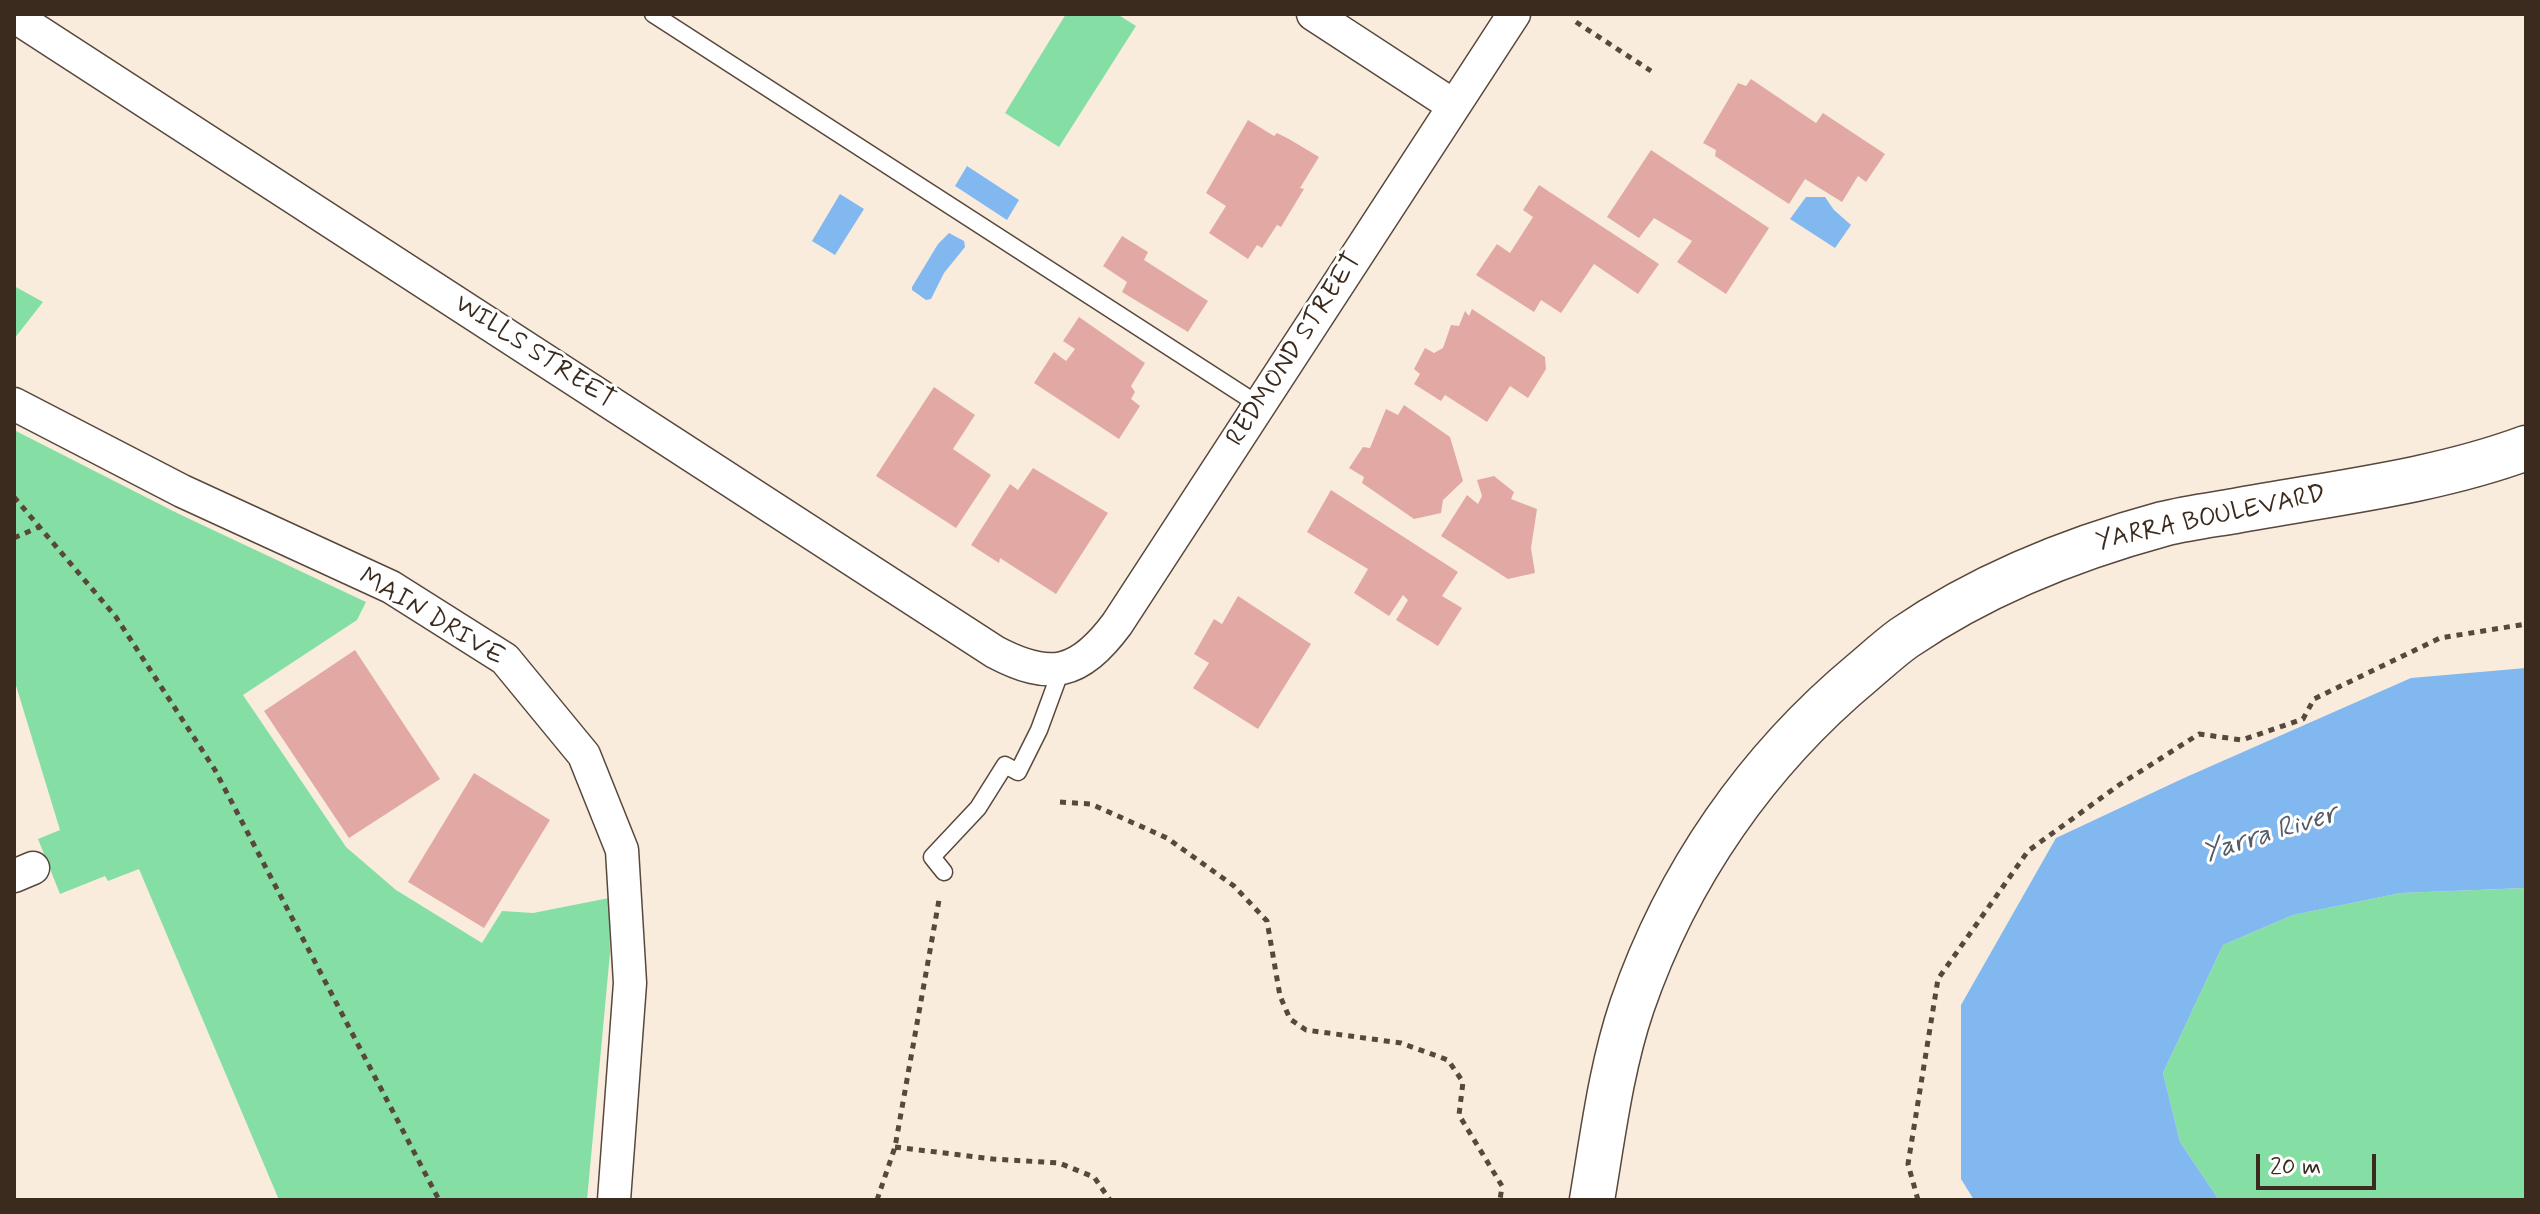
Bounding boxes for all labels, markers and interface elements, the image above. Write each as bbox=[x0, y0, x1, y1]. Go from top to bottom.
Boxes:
street label: REDMOND STREET bbox=[1221, 247, 1369, 453]
street label: WILLS STREET bbox=[448, 289, 620, 417]
street label: YARRA BOULEVARD bbox=[2093, 479, 2329, 559]
street label: MAIN DRIVE bbox=[353, 562, 509, 674]
water label: Yarra River bbox=[2198, 799, 2342, 871]
scale bar bbox=[2260, 1138, 2380, 1188]
text: 20 m bbox=[2270, 1152, 2321, 1183]

